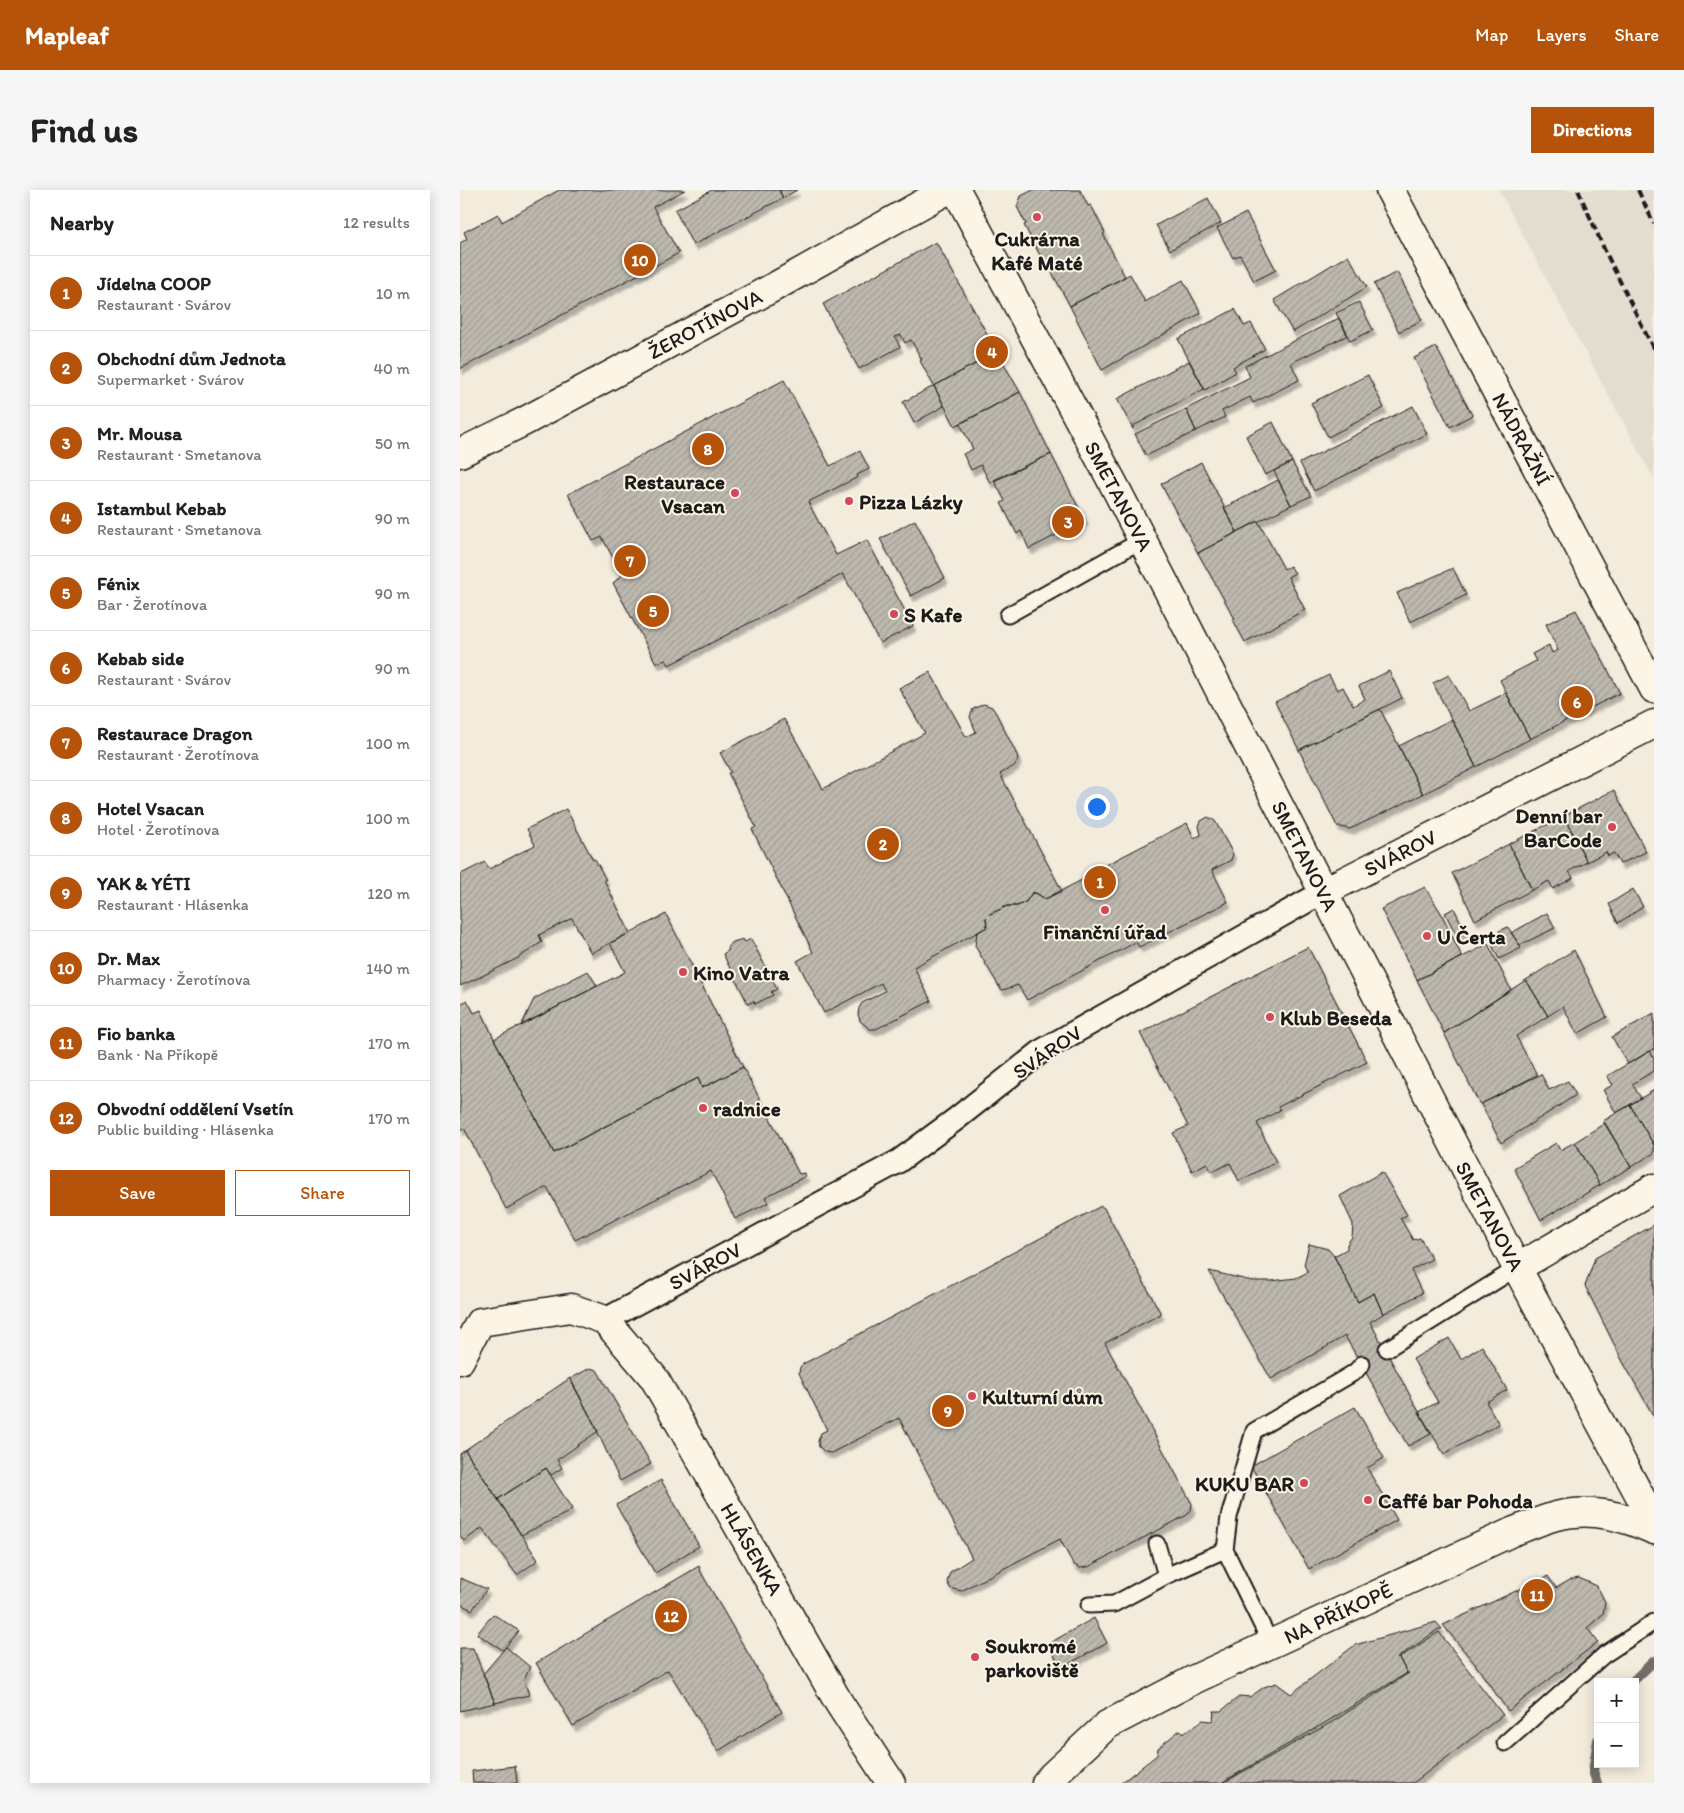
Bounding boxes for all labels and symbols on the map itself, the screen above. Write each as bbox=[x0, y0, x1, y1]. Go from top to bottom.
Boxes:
marker: Cukrárna Kafé Maté bbox=[1031, 211, 1043, 223]
place label: Cukrárna Kafé Maté bbox=[991, 226, 1083, 275]
pin: 10 bbox=[624, 241, 656, 279]
street label: ŽEROTÍNOVA bbox=[644, 283, 767, 365]
pin: 4 bbox=[976, 333, 1008, 371]
street label: NÁDRAŽNÍ bbox=[1487, 388, 1557, 490]
pin: 8 bbox=[692, 430, 724, 468]
street label: SMETANOVA bbox=[1080, 437, 1159, 556]
place label: Restaurace Vsacan bbox=[624, 469, 725, 518]
marker: Restaurace Vsacan bbox=[729, 487, 741, 499]
place label: Pizza Lázky bbox=[859, 489, 963, 515]
marker: Pizza Lázky bbox=[843, 495, 855, 507]
pin: 3 bbox=[1052, 503, 1084, 541]
pin: 7 bbox=[614, 542, 646, 580]
pin: 5 bbox=[637, 592, 669, 630]
place label: S Kafe bbox=[904, 602, 962, 627]
marker: S Kafe bbox=[888, 608, 900, 620]
pin: 6 bbox=[1561, 683, 1593, 721]
your location bbox=[1084, 794, 1110, 820]
street label: SMETANOVA bbox=[1266, 797, 1344, 916]
place label: Denní bar BarCode bbox=[1515, 803, 1603, 852]
marker: Denní bar BarCode bbox=[1606, 821, 1618, 833]
street label: SVÁROV bbox=[1360, 824, 1441, 882]
pin: 2 bbox=[867, 825, 899, 863]
pin: 1 bbox=[1084, 863, 1116, 901]
marker: Finanční úřad bbox=[1099, 904, 1111, 916]
place label: Finanční úřad bbox=[1043, 919, 1167, 944]
place label: U Čerta bbox=[1437, 924, 1506, 949]
marker: U Čerta bbox=[1421, 930, 1433, 942]
place label: Kino Vatra bbox=[693, 960, 791, 985]
marker: Kino Vatra bbox=[677, 966, 689, 978]
place label: Klub Beseda bbox=[1280, 1005, 1393, 1030]
marker: Klub Beseda bbox=[1264, 1011, 1276, 1023]
street label: SVÁROV bbox=[1008, 1019, 1087, 1084]
place label: radnice bbox=[713, 1096, 781, 1121]
marker: radnice bbox=[697, 1102, 709, 1114]
street label: SMETANOVA bbox=[1451, 1157, 1530, 1276]
street label: SVÁROV bbox=[665, 1236, 746, 1295]
place label: Kulturní dům bbox=[982, 1384, 1103, 1409]
marker: Kulturní dům bbox=[966, 1390, 978, 1402]
pin: 9 bbox=[932, 1392, 964, 1430]
place label: KUKU BAR bbox=[1195, 1471, 1294, 1496]
marker: KUKU BAR bbox=[1298, 1477, 1310, 1489]
place label: Caffé bar Pohoda bbox=[1378, 1488, 1534, 1513]
marker: Caffé bar Pohoda bbox=[1362, 1494, 1374, 1506]
street label: HLÁSENKA bbox=[715, 1498, 789, 1600]
pin: 11 bbox=[1521, 1576, 1553, 1614]
street label: NA PŘÍKOPĚ bbox=[1280, 1577, 1396, 1649]
pin: 12 bbox=[655, 1597, 687, 1635]
place label: Soukromé parkoviště bbox=[984, 1633, 1079, 1683]
marker: Soukromé parkoviště bbox=[969, 1651, 981, 1663]

